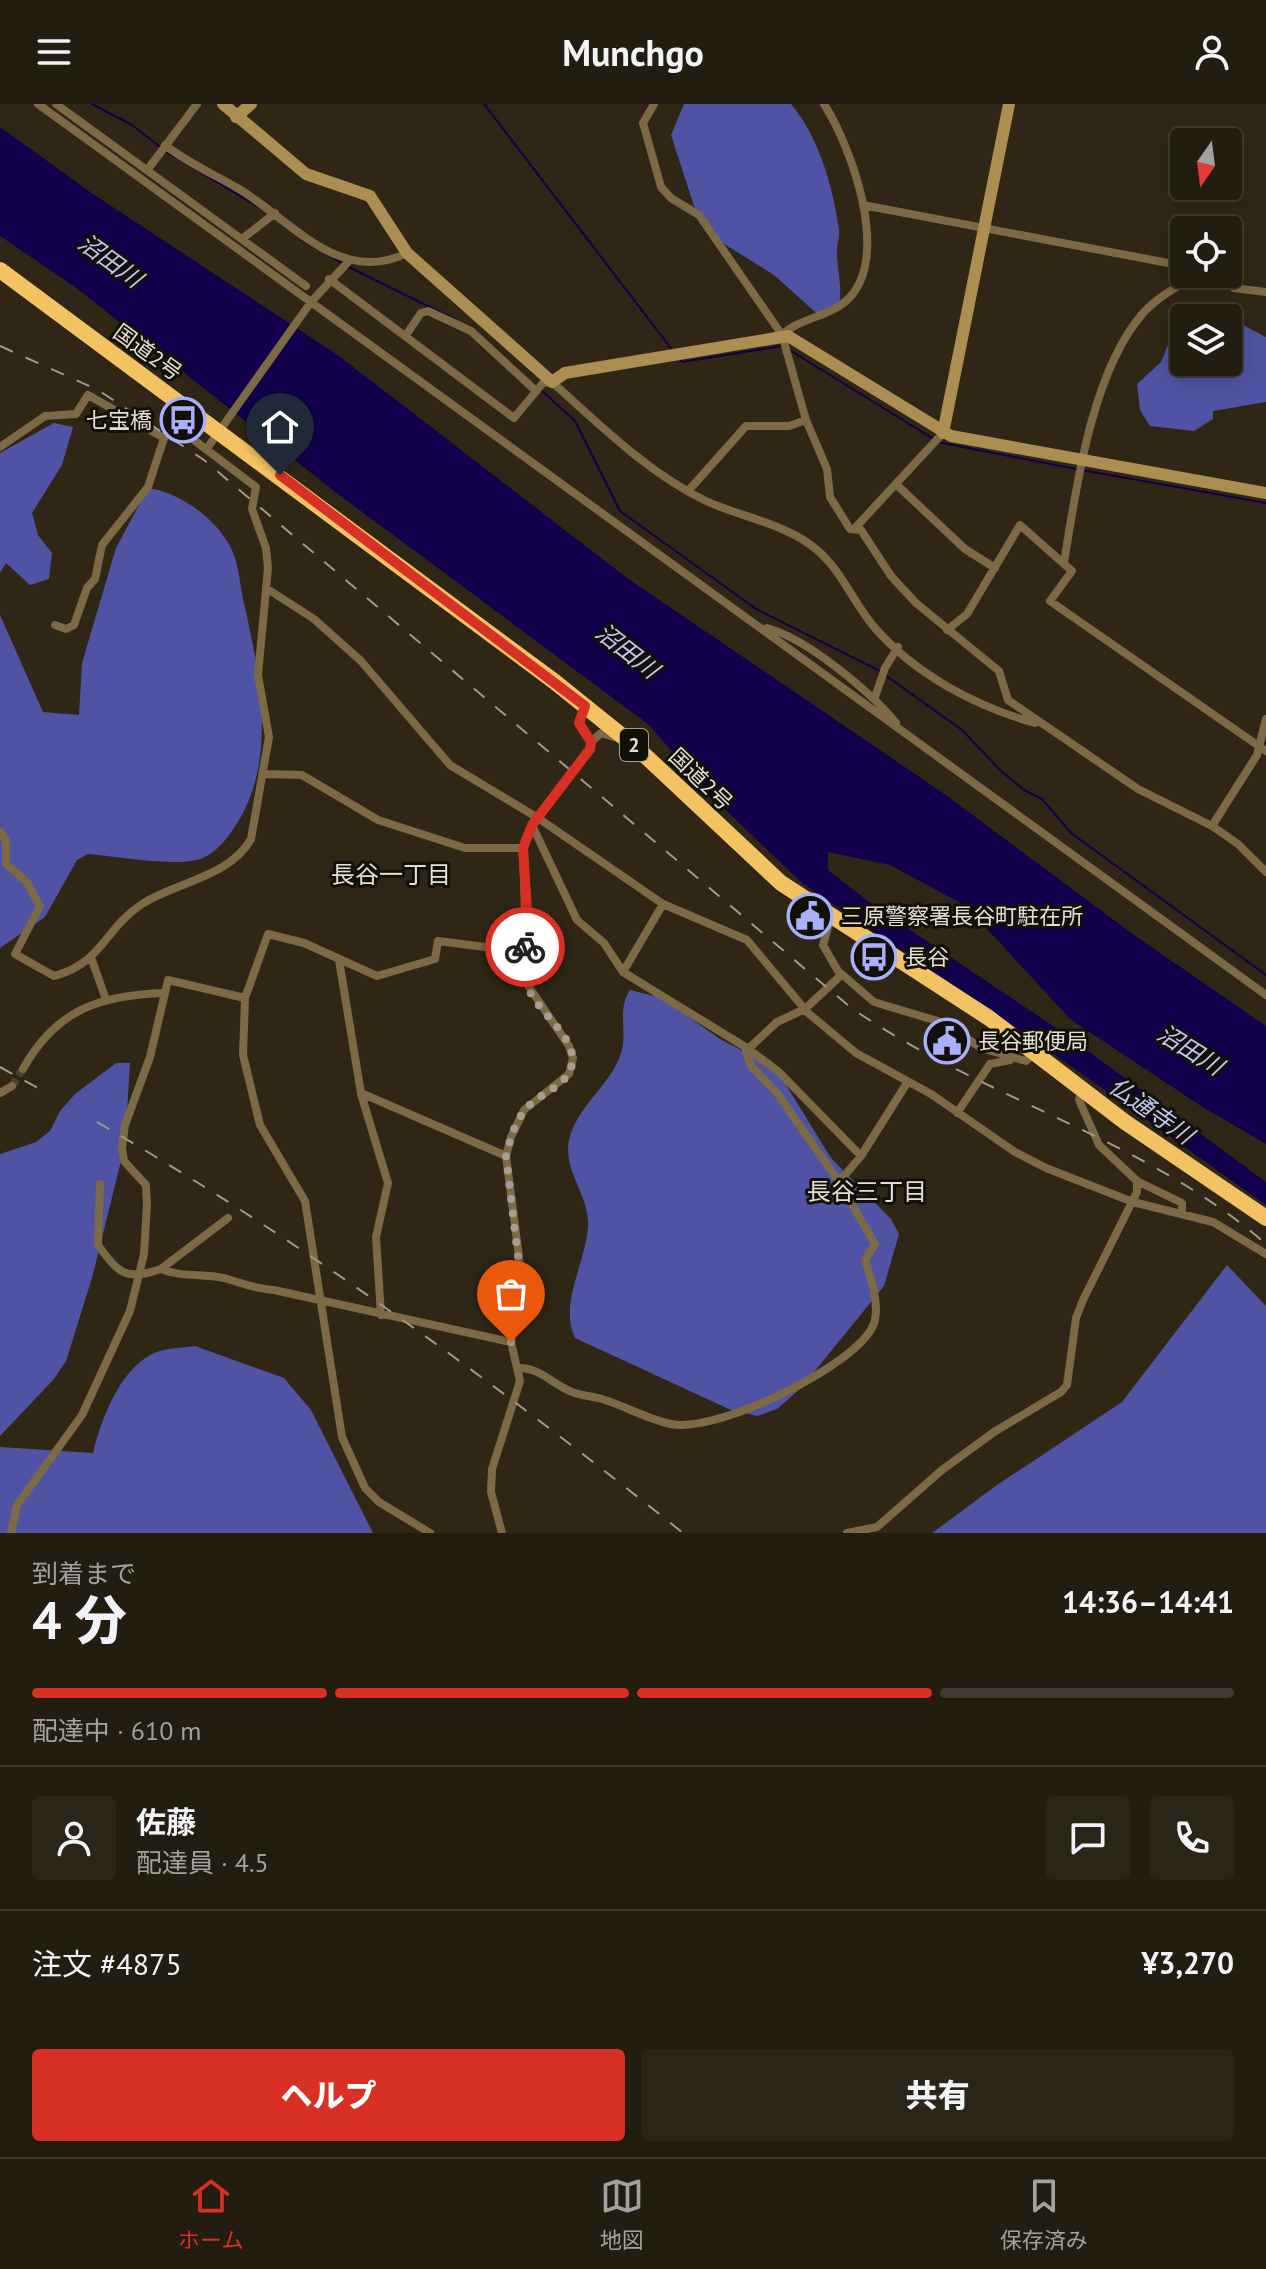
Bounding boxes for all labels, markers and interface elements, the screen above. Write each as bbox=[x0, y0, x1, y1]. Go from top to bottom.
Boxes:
text: Munchgo bbox=[562, 29, 704, 76]
icon: menu bbox=[32, 30, 76, 74]
icon: person bbox=[1190, 30, 1234, 74]
north arrow bbox=[1170, 128, 1242, 200]
map controls bbox=[1170, 128, 1242, 376]
button: locate bbox=[1170, 216, 1242, 288]
water label: 沼田川 bbox=[72, 227, 151, 296]
button: layers bbox=[1170, 304, 1242, 376]
street label: 国道2号 bbox=[108, 318, 188, 386]
pin bbox=[246, 393, 314, 475]
bus stop icon: 七宝橋 bbox=[159, 396, 207, 444]
icon: home bbox=[258, 405, 302, 449]
place label: 七宝橋 bbox=[86, 406, 152, 434]
water label: 沼田川 bbox=[589, 616, 668, 687]
road number: 2 bbox=[620, 729, 648, 761]
street label: 国道2号 bbox=[663, 742, 739, 816]
district label: 長谷一丁目 bbox=[331, 859, 451, 890]
public building icon: 三原警察署長谷町駐在所 bbox=[786, 892, 834, 940]
place label: 三原警察署長谷町駐在所 bbox=[841, 902, 1083, 930]
courier bbox=[485, 907, 565, 987]
icon: bike bbox=[503, 925, 547, 969]
bus stop icon: 長谷 bbox=[850, 933, 898, 981]
place label: 長谷 bbox=[905, 943, 949, 971]
public building icon: 長谷郵便局 bbox=[923, 1017, 971, 1065]
water label: 沼田川 bbox=[1152, 1017, 1232, 1083]
place label: 長谷郵便局 bbox=[978, 1027, 1088, 1055]
water label: 仏通寺川 bbox=[1103, 1070, 1202, 1153]
district label: 長谷三丁目 bbox=[807, 1176, 927, 1207]
pin bbox=[477, 1260, 545, 1342]
icon: bag bbox=[489, 1272, 533, 1316]
text: 到着まで bbox=[32, 1557, 136, 1590]
text: 14:36–14:41 bbox=[1062, 1582, 1234, 1621]
text: 4 分 bbox=[32, 1586, 127, 1653]
text: 配達中 · 610 m bbox=[32, 1714, 201, 1747]
button: person bbox=[32, 1796, 116, 1880]
button: chat bbox=[1046, 1796, 1130, 1880]
button: phone bbox=[1150, 1796, 1234, 1880]
text: 佐藤 bbox=[136, 1802, 196, 1841]
text: 配達員 · 4.5 bbox=[136, 1846, 269, 1879]
text: ¥3,270 bbox=[1141, 1943, 1234, 1982]
text: 注文 #4875 bbox=[32, 1944, 182, 1983]
button: ヘルプ bbox=[32, 2049, 625, 2141]
button: 共有 bbox=[641, 2049, 1234, 2141]
tab: ホーム bbox=[178, 2174, 243, 2254]
tab: 地図 bbox=[600, 2174, 644, 2254]
tab: 保存済み bbox=[1000, 2174, 1088, 2254]

